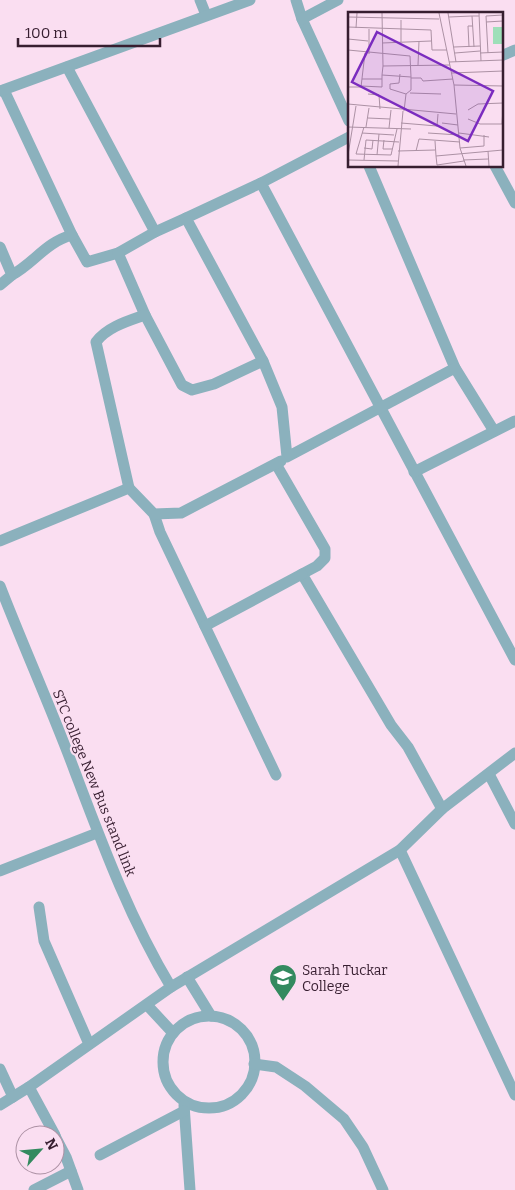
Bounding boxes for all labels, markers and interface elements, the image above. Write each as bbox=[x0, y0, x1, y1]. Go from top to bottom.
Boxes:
inset map bbox=[348, 12, 502, 168]
scale bar bbox=[18, 15, 160, 47]
text: 100 m bbox=[25, 24, 68, 42]
street label: STC college New Bus stand link bbox=[49, 687, 139, 879]
place label: Sarah Tuckar College bbox=[302, 962, 388, 995]
school or university icon: Sarah Tuckar College bbox=[268, 963, 298, 1002]
north arrow bbox=[15, 1125, 65, 1175]
text: N bbox=[41, 1136, 61, 1153]

